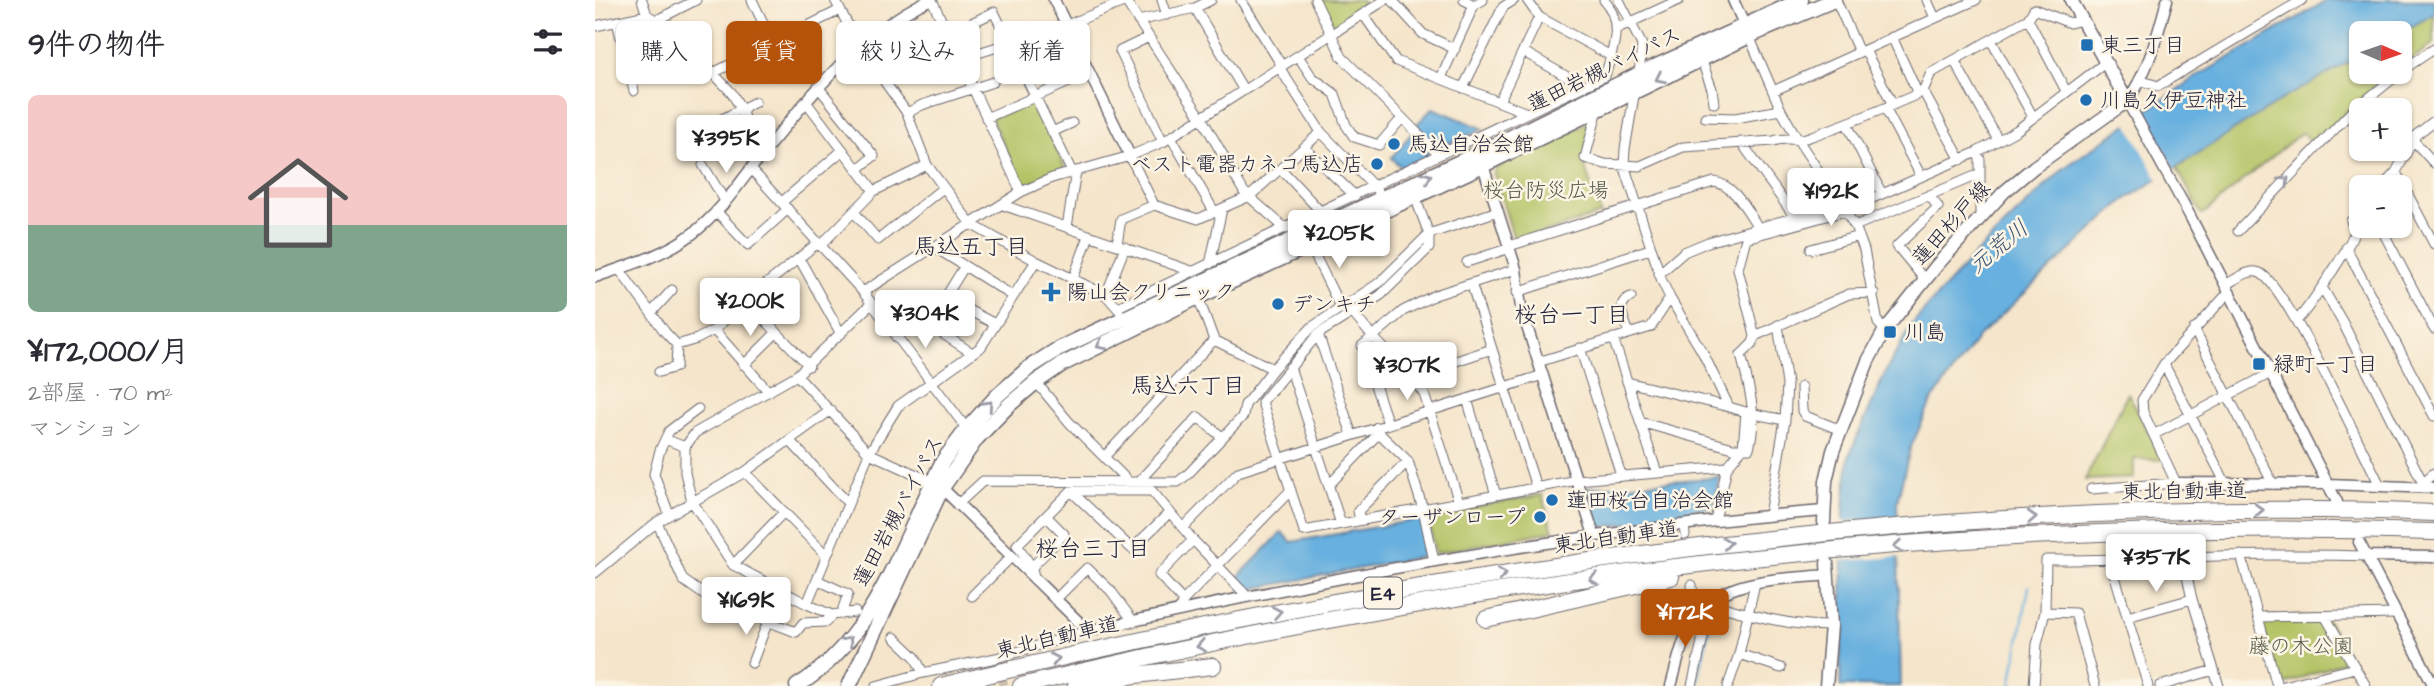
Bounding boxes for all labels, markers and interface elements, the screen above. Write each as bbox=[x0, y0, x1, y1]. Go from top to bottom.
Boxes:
street label: 蓮田岩槻バイパス bbox=[1523, 20, 1686, 119]
chip: 購入 bbox=[616, 21, 712, 84]
chip: 賃貸 bbox=[726, 21, 822, 84]
chip: 絞り込み bbox=[836, 21, 980, 84]
chip: 新着 bbox=[994, 21, 1090, 84]
north arrow bbox=[2349, 21, 2411, 84]
map controls bbox=[2349, 21, 2412, 238]
icon: filters bbox=[529, 23, 567, 61]
text: 9件の物件 bbox=[28, 24, 165, 66]
place label: 東三丁目 bbox=[2101, 31, 2185, 60]
marker: 東三丁目 bbox=[2079, 37, 2095, 53]
one-way arrow bbox=[1655, 70, 1667, 84]
place label: 川島久伊豆神社 bbox=[2100, 86, 2247, 115]
marker: 川島久伊豆神社 bbox=[2078, 92, 2094, 108]
button: + bbox=[2349, 98, 2412, 161]
pin: ¥395K bbox=[677, 116, 775, 175]
text: ¥395K bbox=[692, 122, 760, 154]
place label: 馬込自治会館 bbox=[1408, 130, 1534, 159]
marker: 馬込自治会館 bbox=[1386, 136, 1402, 152]
icon: home bbox=[235, 140, 361, 266]
place label: ベスト電器カネコ馬込店 bbox=[1131, 150, 1363, 179]
marker: ベスト電器カネコ馬込店 bbox=[1369, 156, 1385, 172]
pin: ¥192K bbox=[1782, 168, 1880, 228]
one-way arrow bbox=[1420, 171, 1432, 185]
text: ¥192K bbox=[1803, 175, 1859, 207]
street label: 蓮田杉戸線 bbox=[1905, 175, 1997, 272]
button: − bbox=[2349, 175, 2412, 238]
park label: 桜台防災広場 bbox=[1483, 176, 1609, 205]
one-way arrow bbox=[2276, 177, 2289, 190]
pin: ¥205K bbox=[1290, 210, 1388, 270]
water label: 元荒川 bbox=[1962, 213, 2036, 281]
text: ¥205K bbox=[1304, 217, 1374, 249]
district label: 馬込五丁目 bbox=[914, 231, 1029, 263]
pin: ¥200K bbox=[701, 278, 799, 338]
place label: 陽山会クリニック bbox=[1067, 278, 1235, 307]
marker: 陽山会クリニック bbox=[1041, 282, 1061, 302]
text: ¥200K bbox=[716, 285, 784, 317]
pin: ¥304K bbox=[876, 290, 974, 350]
place label: デンキチ bbox=[1292, 290, 1376, 319]
marker: デンキチ bbox=[1270, 296, 1286, 312]
text: ¥304K bbox=[891, 297, 959, 329]
district label: 桜台一丁目 bbox=[1515, 299, 1630, 331]
place label: 川島 bbox=[1904, 318, 1946, 347]
marker: 川島 bbox=[1882, 324, 1898, 340]
text: ¥172,000/月 bbox=[28, 331, 189, 373]
one-way arrow bbox=[1096, 337, 1108, 351]
pin: ¥307K bbox=[1358, 342, 1456, 402]
text: ¥307K bbox=[1374, 349, 1440, 381]
place label: 緑町一丁目 bbox=[2273, 350, 2378, 379]
marker: 緑町一丁目 bbox=[2251, 356, 2267, 372]
district label: 馬込六丁目 bbox=[1131, 370, 1246, 402]
text: 2部屋 · 70 m² bbox=[28, 377, 173, 409]
one-way arrow bbox=[980, 400, 993, 413]
text: マンション bbox=[28, 413, 142, 445]
street label: 蓮田岩槻バイパス bbox=[846, 430, 951, 592]
street label: 東北自動車道 bbox=[2121, 476, 2247, 507]
place label: 蓮田桜台自治会館 bbox=[1566, 486, 1734, 515]
marker: 蓮田桜台自治会館 bbox=[1544, 492, 1560, 508]
place label: ターザンロープ bbox=[1379, 503, 1526, 532]
one-way arrow bbox=[2254, 503, 2265, 518]
marker: ターザンロープ bbox=[1532, 509, 1548, 525]
one-way arrow bbox=[2026, 510, 2037, 525]
street label: 東北自動車道 bbox=[1552, 514, 1680, 561]
district label: 桜台三丁目 bbox=[1036, 533, 1151, 565]
pin: ¥357K bbox=[2107, 534, 2205, 594]
one-way arrow bbox=[1721, 536, 1733, 551]
one-way arrow bbox=[1893, 538, 1904, 553]
text: ¥357K bbox=[2122, 541, 2190, 573]
one-way arrow bbox=[1496, 567, 1507, 582]
one-way arrow bbox=[1588, 571, 1600, 586]
pin: ¥169K bbox=[697, 578, 795, 637]
road number: E4 bbox=[1364, 578, 1402, 608]
text: ¥169K bbox=[718, 584, 774, 616]
pin: ¥172K bbox=[1636, 590, 1734, 649]
text: ¥172K bbox=[1657, 596, 1713, 628]
one-way arrow bbox=[1271, 605, 1283, 620]
street label: 東北自動車道 bbox=[992, 609, 1122, 666]
park label: 藤の木公園 bbox=[2249, 632, 2354, 661]
one-way arrow bbox=[840, 637, 852, 650]
one-way arrow bbox=[1195, 637, 1207, 652]
one-way arrow bbox=[1049, 652, 1061, 667]

